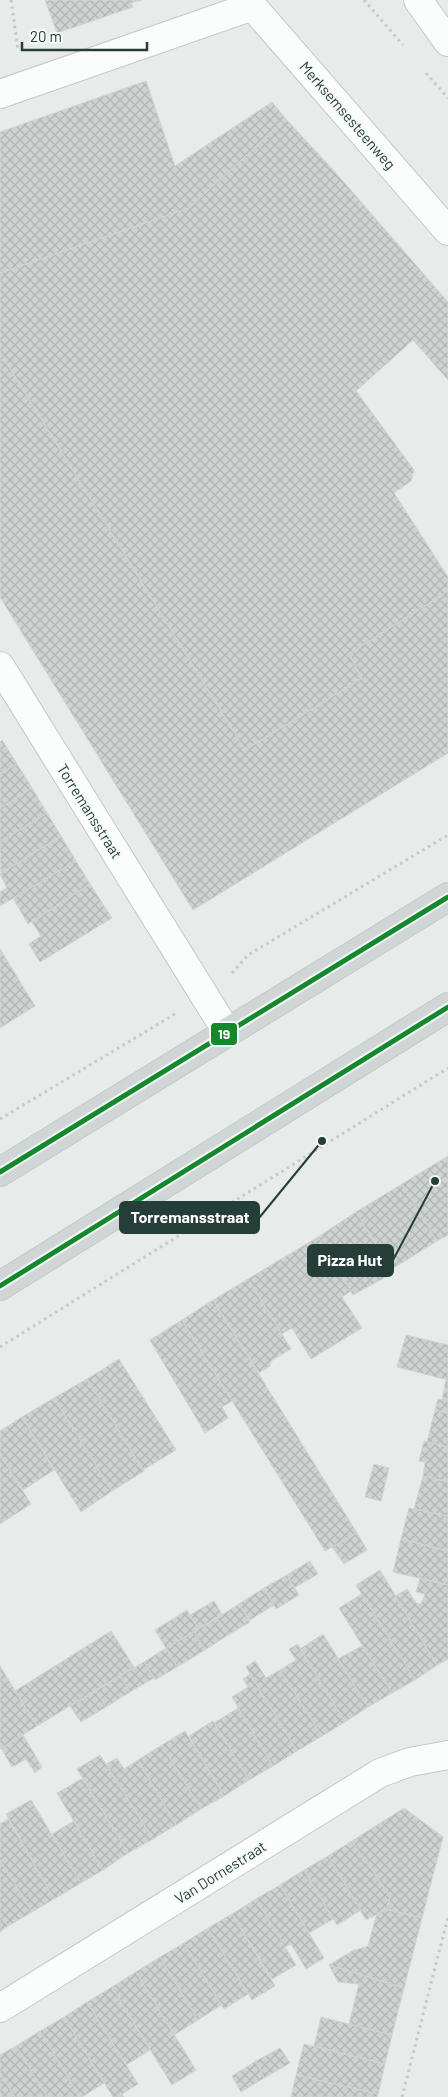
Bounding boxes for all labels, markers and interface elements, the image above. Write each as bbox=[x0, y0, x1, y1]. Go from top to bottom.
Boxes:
scale bar bbox=[22, 20, 148, 52]
text: 20 m bbox=[30, 27, 62, 45]
street label: Merksemsesteenweg bbox=[296, 57, 400, 173]
street label: Torremansstraat bbox=[54, 760, 126, 862]
line badge: 19 bbox=[210, 1022, 238, 1046]
text: 19 bbox=[218, 1025, 230, 1042]
callout: Torremansstraat bbox=[120, 1202, 259, 1233]
text: Torremansstraat bbox=[130, 1207, 250, 1226]
callout: Pizza Hut bbox=[308, 1245, 393, 1276]
text: Pizza Hut bbox=[318, 1250, 382, 1269]
street label: Van Dornestraat bbox=[171, 1837, 269, 1907]

